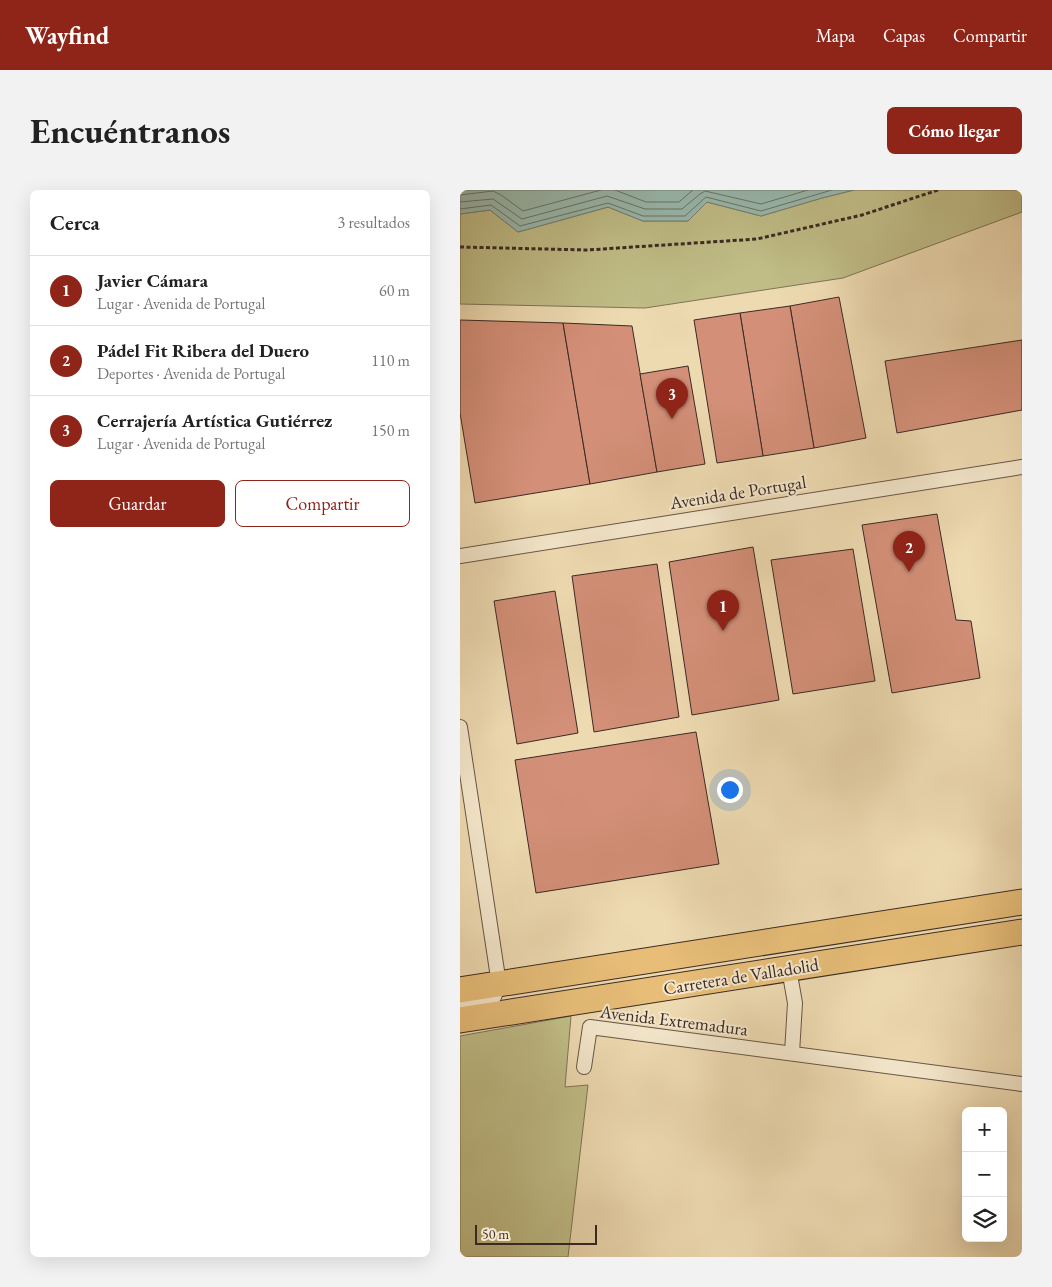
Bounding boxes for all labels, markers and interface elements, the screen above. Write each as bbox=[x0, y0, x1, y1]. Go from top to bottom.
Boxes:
text: Wayfind bbox=[25, 20, 109, 51]
text: Mapa bbox=[816, 24, 855, 47]
text: Capas bbox=[883, 24, 925, 47]
text: Compartir bbox=[953, 24, 1027, 47]
button: Cómo llegar bbox=[887, 107, 1022, 154]
text: Encuéntranos bbox=[30, 108, 230, 153]
text: Cerca bbox=[50, 209, 100, 236]
text: 3 resultados bbox=[338, 212, 410, 233]
text: Javier Cámara bbox=[97, 268, 208, 293]
text: 1 bbox=[62, 280, 70, 301]
text: 60 m bbox=[379, 280, 410, 301]
text: Lugar · Avenida de Portugal bbox=[97, 293, 265, 314]
text: Pádel Fit Ribera del Duero bbox=[97, 338, 309, 363]
text: 2 bbox=[62, 350, 70, 371]
text: 110 m bbox=[371, 350, 410, 371]
text: Deportes · Avenida de Portugal bbox=[97, 363, 285, 384]
pin: 3 bbox=[656, 378, 688, 419]
text: Cerrajería Artística Gutiérrez bbox=[97, 408, 332, 433]
text: 3 bbox=[62, 420, 70, 441]
text: 150 m bbox=[371, 420, 410, 441]
text: Lugar · Avenida de Portugal bbox=[97, 433, 265, 454]
street label: Avenida de Portugal bbox=[667, 470, 808, 514]
button: Guardar bbox=[50, 480, 225, 527]
button: Compartir bbox=[235, 480, 410, 527]
pin: 2 bbox=[893, 531, 925, 572]
pin: 1 bbox=[707, 590, 739, 631]
your location bbox=[717, 777, 743, 803]
street label: Carretera de Valladolid bbox=[662, 952, 821, 1000]
street label: Avenida Extremadura bbox=[598, 999, 750, 1041]
map controls bbox=[962, 1107, 1007, 1242]
button: + bbox=[962, 1107, 1007, 1152]
button: − bbox=[962, 1152, 1007, 1197]
button: layers bbox=[962, 1197, 1007, 1242]
scale bar bbox=[475, 1222, 598, 1245]
text: 50 m bbox=[482, 1225, 509, 1243]

